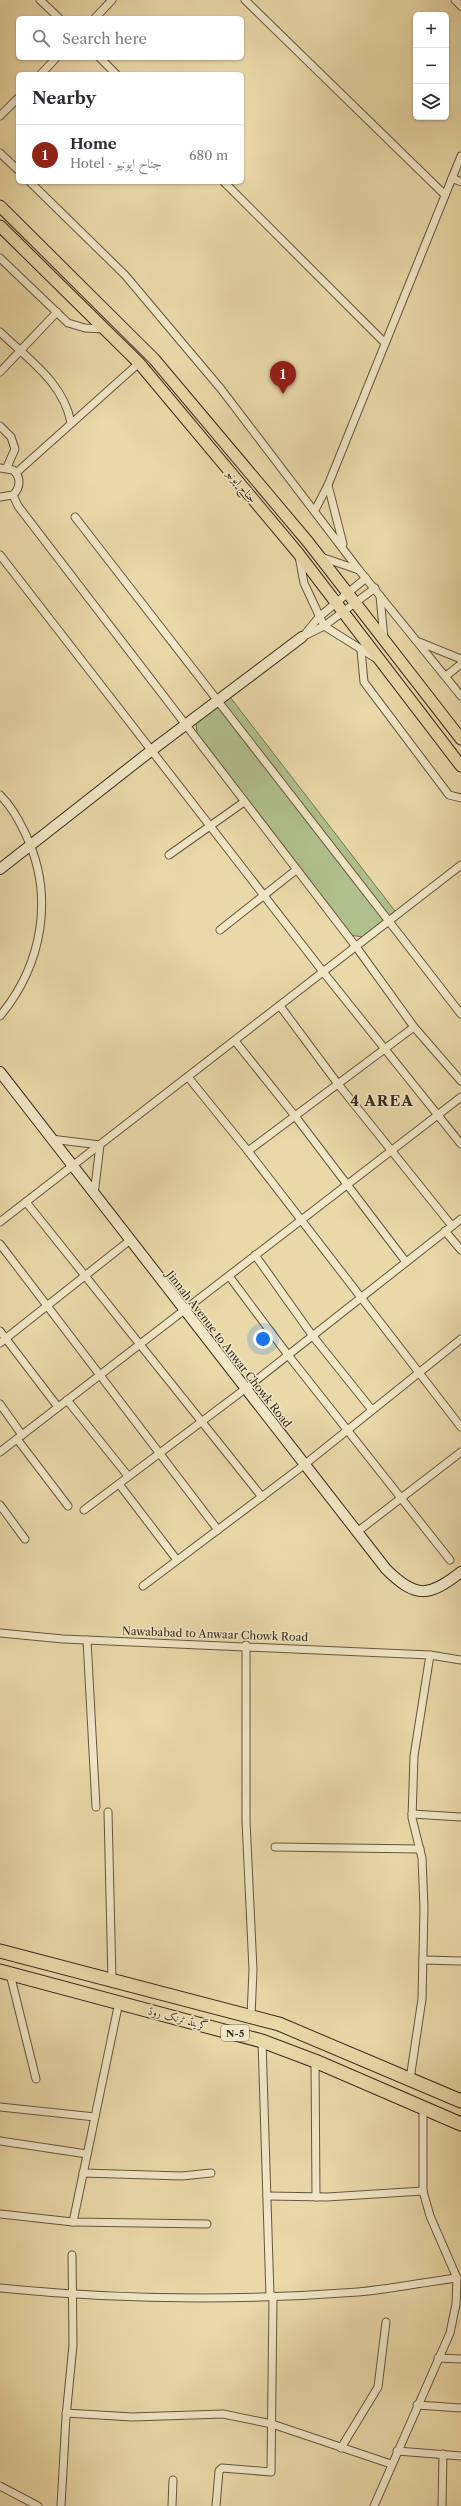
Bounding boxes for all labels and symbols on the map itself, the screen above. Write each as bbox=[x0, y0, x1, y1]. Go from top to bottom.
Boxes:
pin: 1 bbox=[270, 361, 296, 394]
street label: جناح ایونیو bbox=[220, 466, 260, 508]
district label: 4 AREA bbox=[350, 1091, 414, 1110]
street label: Jinnah Avenue to Anwar Chowk Road bbox=[162, 1266, 295, 1430]
your location bbox=[253, 1329, 273, 1349]
street label: Nawababad to Anwaar Chowk Road bbox=[122, 1624, 309, 1644]
street label: گرینڈ ٹرنک روڈ bbox=[147, 2003, 209, 2033]
road number: N-5 bbox=[221, 2025, 249, 2041]

